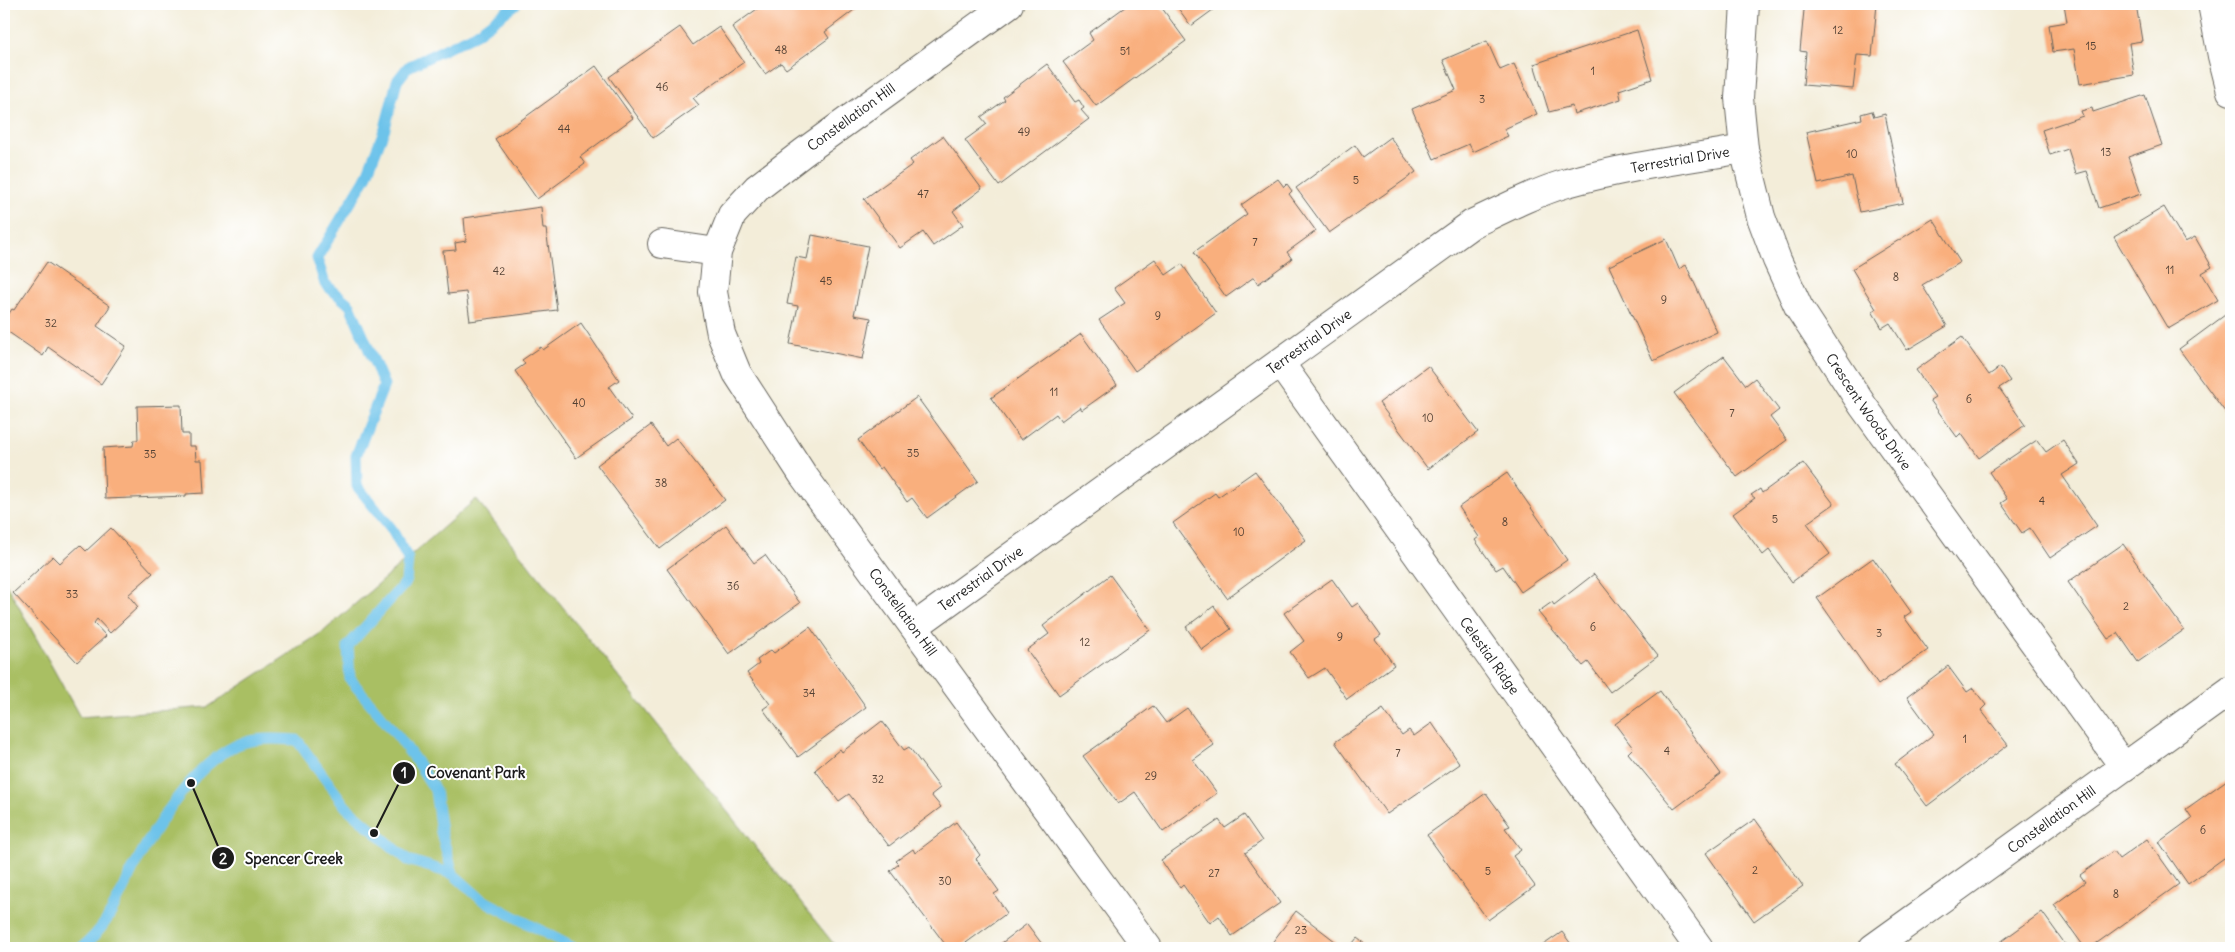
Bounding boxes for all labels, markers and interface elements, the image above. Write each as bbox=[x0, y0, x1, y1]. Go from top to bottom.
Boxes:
house number: 12 bbox=[1833, 23, 1843, 37]
house number: 15 bbox=[2086, 39, 2096, 53]
house number: 48 bbox=[775, 43, 787, 57]
house number: 51 bbox=[1120, 44, 1130, 58]
house number: 1 bbox=[1591, 64, 1595, 78]
street label: Constellation Hill bbox=[803, 79, 899, 155]
house number: 46 bbox=[656, 80, 668, 94]
house number: 3 bbox=[1479, 92, 1485, 106]
house number: 44 bbox=[558, 122, 570, 136]
house number: 49 bbox=[1018, 125, 1030, 139]
street label: Terrestrial Drive bbox=[1629, 143, 1731, 177]
house number: 13 bbox=[2101, 145, 2111, 159]
house number: 10 bbox=[1846, 147, 1858, 161]
house number: 5 bbox=[1353, 173, 1359, 187]
house number: 47 bbox=[917, 187, 929, 201]
house number: 7 bbox=[1252, 235, 1258, 249]
house number: 11 bbox=[2166, 263, 2174, 277]
house number: 42 bbox=[493, 264, 505, 278]
house number: 8 bbox=[1893, 270, 1899, 284]
house number: 45 bbox=[820, 274, 832, 288]
house number: 9 bbox=[1661, 293, 1667, 307]
street label: Terrestrial Drive bbox=[1263, 305, 1355, 378]
house number: 9 bbox=[1155, 309, 1161, 323]
house number: 32 bbox=[45, 316, 57, 330]
street label: Crescent Woods Drive bbox=[1822, 350, 1915, 473]
house number: 11 bbox=[1050, 385, 1058, 399]
house number: 6 bbox=[1966, 392, 1972, 406]
house number: 40 bbox=[572, 396, 586, 410]
house number: 7 bbox=[1729, 406, 1735, 420]
house number: 10 bbox=[1422, 411, 1434, 425]
house number: 35 bbox=[907, 446, 919, 460]
house number: 35 bbox=[144, 447, 156, 461]
house number: 38 bbox=[655, 476, 667, 490]
house number: 4 bbox=[2039, 494, 2045, 508]
house number: 5 bbox=[1772, 512, 1778, 526]
house number: 8 bbox=[1502, 515, 1508, 529]
house number: 10 bbox=[1233, 525, 1245, 539]
street label: Terrestrial Drive bbox=[935, 542, 1027, 615]
street label: Constellation Hill bbox=[865, 565, 941, 660]
house number: 36 bbox=[727, 579, 739, 593]
house number: 33 bbox=[66, 587, 78, 601]
house number: 2 bbox=[2123, 599, 2129, 613]
street label: Celestial Ridge bbox=[1456, 613, 1524, 698]
house number: 6 bbox=[1590, 620, 1596, 634]
house number: 3 bbox=[1876, 626, 1882, 640]
house number: 9 bbox=[1337, 630, 1343, 644]
house number: 12 bbox=[1080, 635, 1090, 649]
house number: 34 bbox=[803, 686, 815, 700]
house number: 1 bbox=[1963, 732, 1967, 746]
house number: 4 bbox=[1664, 744, 1670, 758]
house number: 7 bbox=[1395, 746, 1401, 760]
callout: Covenant Park bbox=[391, 758, 535, 788]
text: 1 bbox=[401, 763, 407, 782]
text: Covenant Park bbox=[427, 763, 526, 782]
house number: 29 bbox=[1145, 769, 1157, 783]
house number: 32 bbox=[872, 772, 884, 786]
street label: Constellation Hill bbox=[2004, 782, 2099, 857]
house number: 6 bbox=[2200, 823, 2206, 837]
callout: Spencer Creek bbox=[210, 843, 353, 873]
text: 2 bbox=[219, 849, 227, 868]
text: Spencer Creek bbox=[245, 849, 343, 869]
house number: 2 bbox=[1752, 863, 1758, 877]
house number: 5 bbox=[1485, 864, 1491, 878]
house number: 27 bbox=[1208, 866, 1220, 880]
house number: 30 bbox=[938, 874, 952, 888]
house number: 8 bbox=[2113, 887, 2119, 901]
house number: 23 bbox=[1295, 923, 1307, 937]

